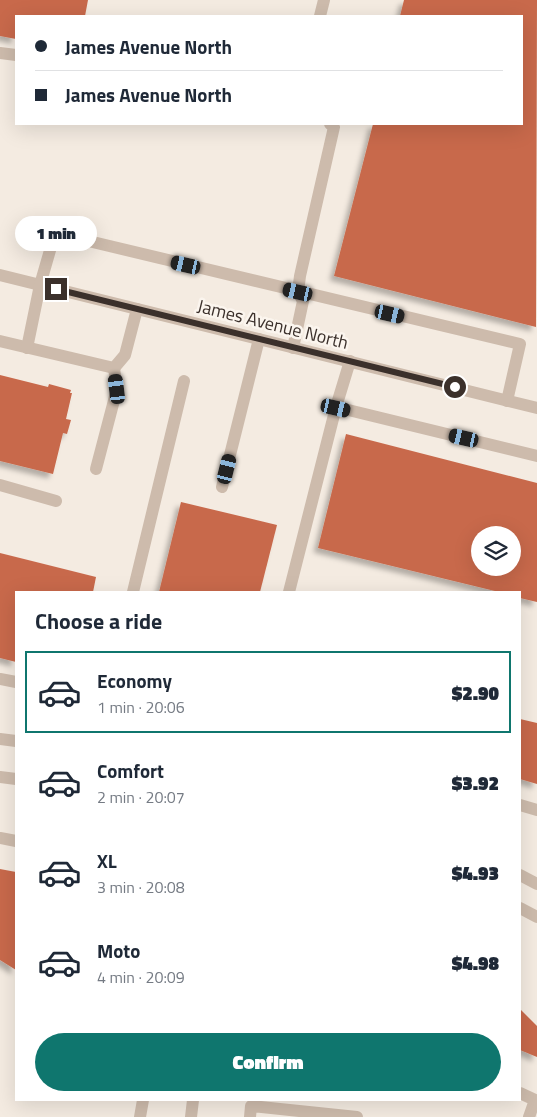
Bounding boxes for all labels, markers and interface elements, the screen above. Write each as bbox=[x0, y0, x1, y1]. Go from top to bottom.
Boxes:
text: James Avenue North bbox=[65, 32, 232, 61]
text: James Avenue North bbox=[65, 80, 232, 109]
callout: 1 min bbox=[15, 216, 97, 252]
text: 1 min bbox=[36, 221, 76, 245]
car bbox=[169, 254, 202, 276]
route end bbox=[45, 278, 67, 300]
car bbox=[281, 281, 314, 303]
street label: James Avenue North bbox=[195, 292, 351, 356]
car bbox=[373, 303, 406, 325]
car bbox=[107, 373, 126, 405]
route start bbox=[444, 376, 466, 398]
car bbox=[319, 397, 352, 419]
car bbox=[447, 427, 480, 449]
car bbox=[216, 453, 237, 485]
map controls bbox=[471, 526, 521, 576]
button: layers bbox=[471, 526, 521, 576]
text: Choose a ride bbox=[35, 604, 162, 638]
text: Economy bbox=[97, 666, 172, 695]
icon: car bbox=[37, 670, 82, 715]
text: $2.90 bbox=[452, 678, 499, 707]
text: 1 min · 20:06 bbox=[97, 695, 185, 719]
text: Comfort bbox=[97, 756, 164, 785]
icon: car bbox=[37, 760, 82, 805]
text: $3.92 bbox=[452, 768, 499, 797]
text: 2 min · 20:07 bbox=[97, 785, 185, 809]
text: XL bbox=[97, 846, 117, 875]
icon: car bbox=[37, 850, 82, 895]
text: $4.93 bbox=[452, 858, 499, 887]
text: 3 min · 20:08 bbox=[97, 875, 185, 899]
text: Moto bbox=[97, 936, 140, 965]
icon: car bbox=[37, 940, 82, 985]
text: $4.98 bbox=[452, 948, 499, 977]
text: 4 min · 20:09 bbox=[97, 965, 185, 989]
button: Confirm bbox=[35, 1033, 501, 1091]

